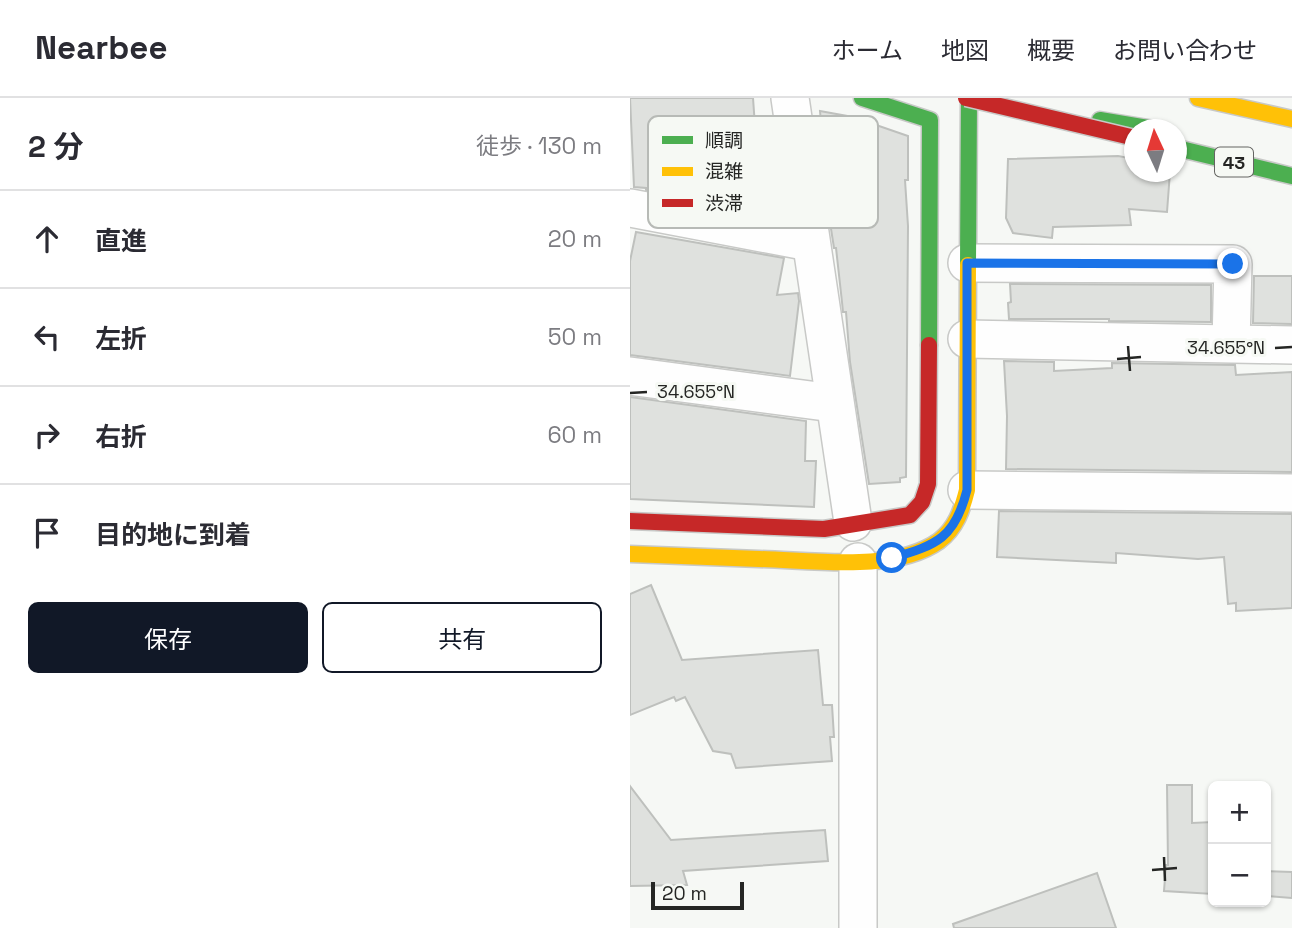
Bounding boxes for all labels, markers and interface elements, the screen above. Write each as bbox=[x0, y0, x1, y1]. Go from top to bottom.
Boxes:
text: Nearbee bbox=[35, 27, 167, 69]
text: ホーム bbox=[832, 35, 903, 66]
text: 地図 bbox=[941, 35, 989, 66]
text: 概要 bbox=[1027, 35, 1075, 66]
text: お問い合わせ bbox=[1113, 35, 1257, 66]
legend bbox=[648, 116, 878, 228]
north arrow bbox=[1124, 119, 1187, 182]
text: 2 分 bbox=[28, 127, 83, 166]
text: 順調 bbox=[705, 128, 743, 153]
text: 徒歩 · 130 m bbox=[476, 131, 602, 161]
road number: 43 bbox=[1215, 148, 1253, 176]
text: 混雑 bbox=[705, 159, 743, 184]
text: 渋滞 bbox=[705, 191, 743, 216]
icon: ahead bbox=[28, 220, 66, 258]
text: 直進 bbox=[95, 224, 147, 258]
text: 20 m bbox=[548, 224, 602, 254]
route end bbox=[1217, 248, 1248, 279]
icon: left bbox=[28, 318, 66, 356]
text: 左折 bbox=[95, 322, 147, 356]
text: 50 m bbox=[548, 322, 602, 352]
text: 34.655°N bbox=[1187, 336, 1265, 359]
text: 34.655°N bbox=[657, 380, 735, 403]
icon: right bbox=[28, 416, 66, 454]
text: 右折 bbox=[95, 420, 147, 454]
text: 60 m bbox=[547, 420, 602, 450]
icon: arrive bbox=[28, 514, 66, 552]
text: 目的地に到着 bbox=[95, 518, 251, 552]
route start bbox=[876, 542, 907, 573]
button: 保存 bbox=[28, 602, 308, 673]
button: 共有 bbox=[322, 602, 602, 673]
map controls bbox=[1208, 781, 1271, 907]
button: + bbox=[1208, 781, 1271, 844]
button: − bbox=[1208, 844, 1271, 907]
scale bar bbox=[651, 879, 744, 911]
text: 20 m bbox=[662, 881, 707, 906]

